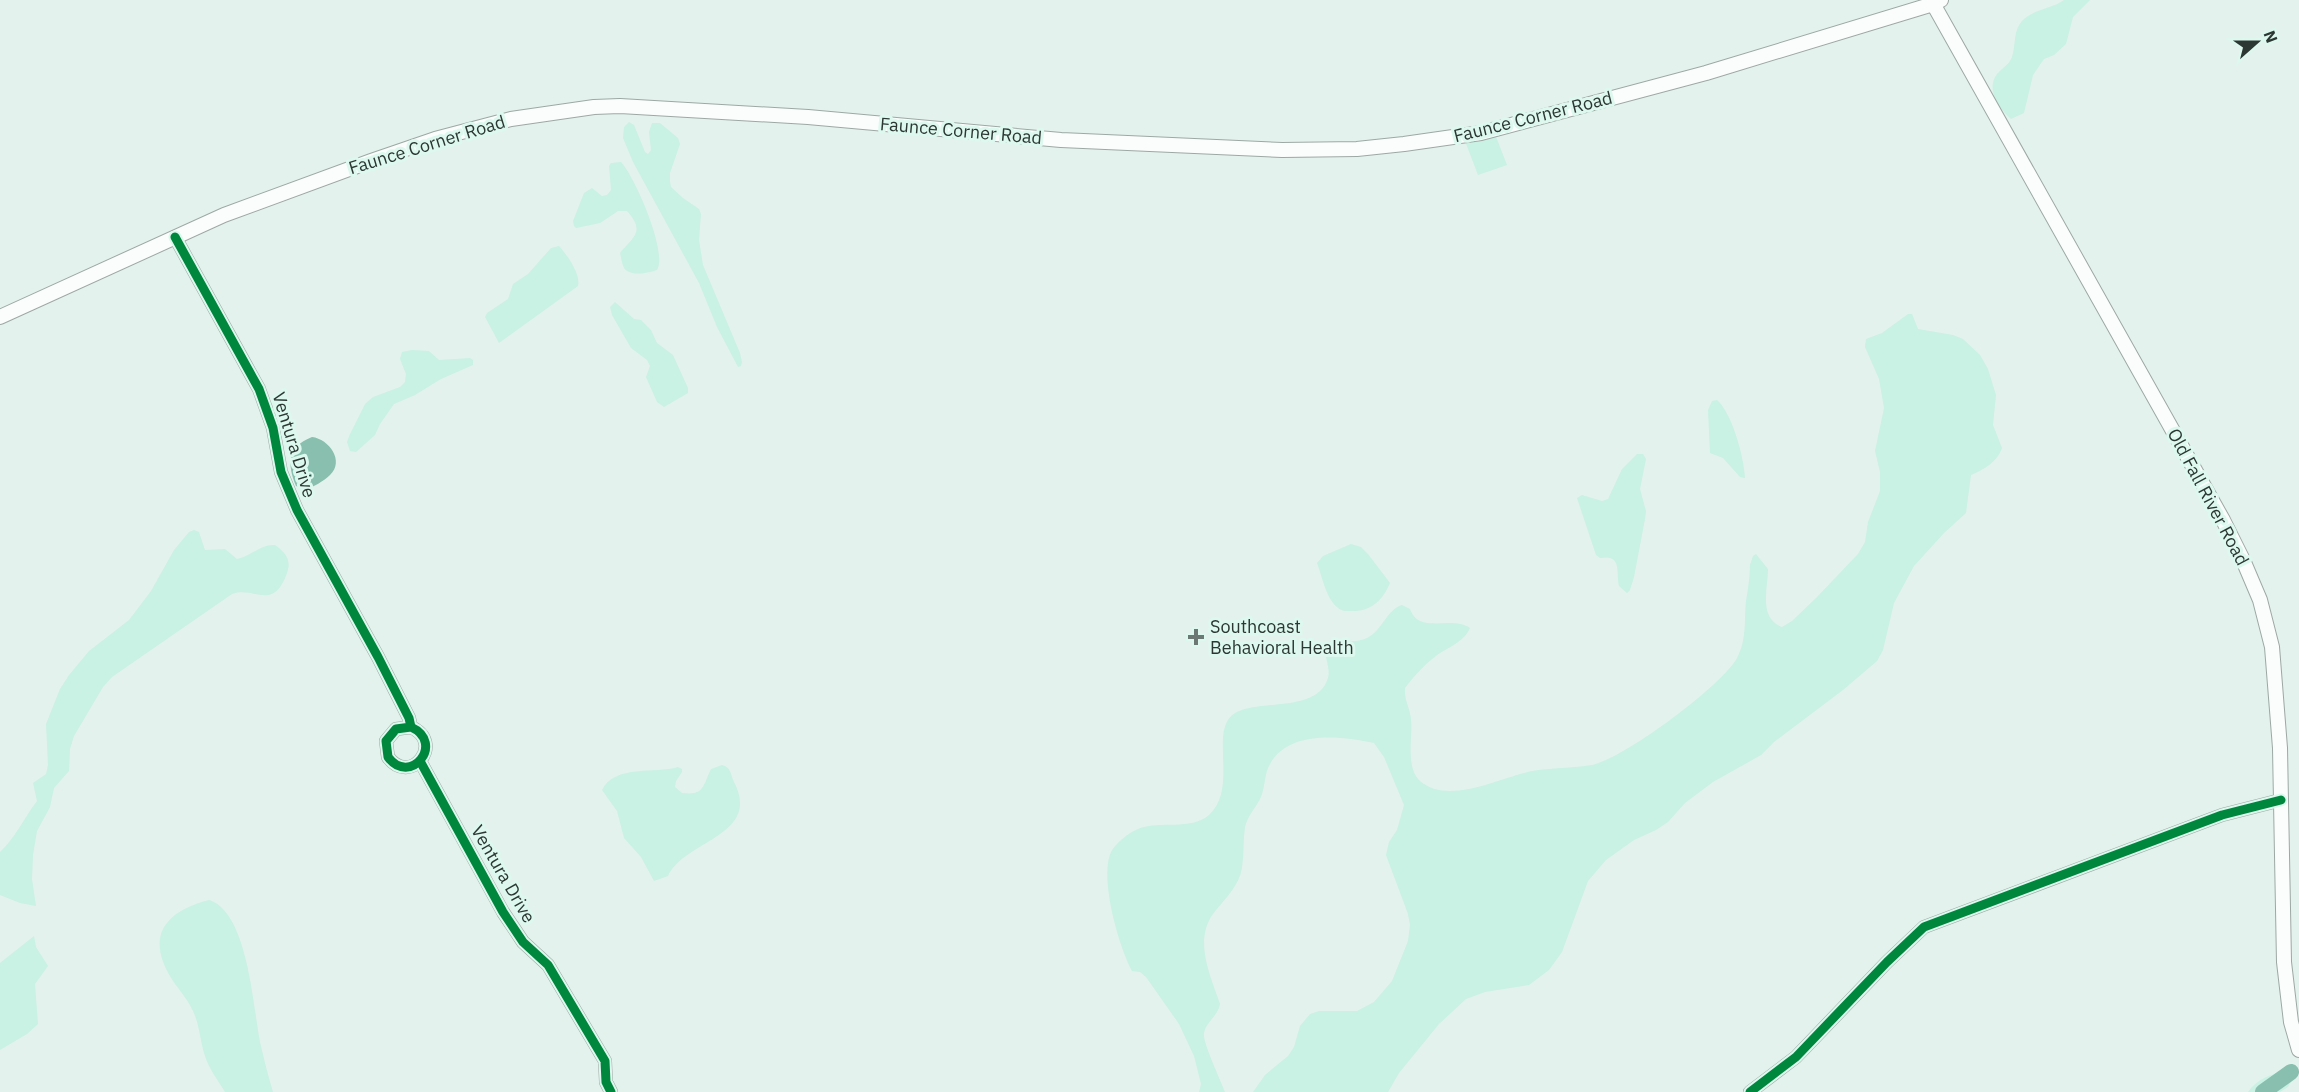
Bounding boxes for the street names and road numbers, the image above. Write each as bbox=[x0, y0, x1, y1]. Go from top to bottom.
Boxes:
street label: Faunce Corner Road bbox=[1451, 86, 1615, 147]
street label: Faunce Corner Road bbox=[346, 110, 508, 179]
street label: Faunce Corner Road bbox=[879, 112, 1043, 149]
street label: Ventura Drive bbox=[268, 389, 321, 501]
street label: Old Fall River Road bbox=[2163, 424, 2254, 569]
street label: Ventura Drive bbox=[466, 821, 541, 927]

